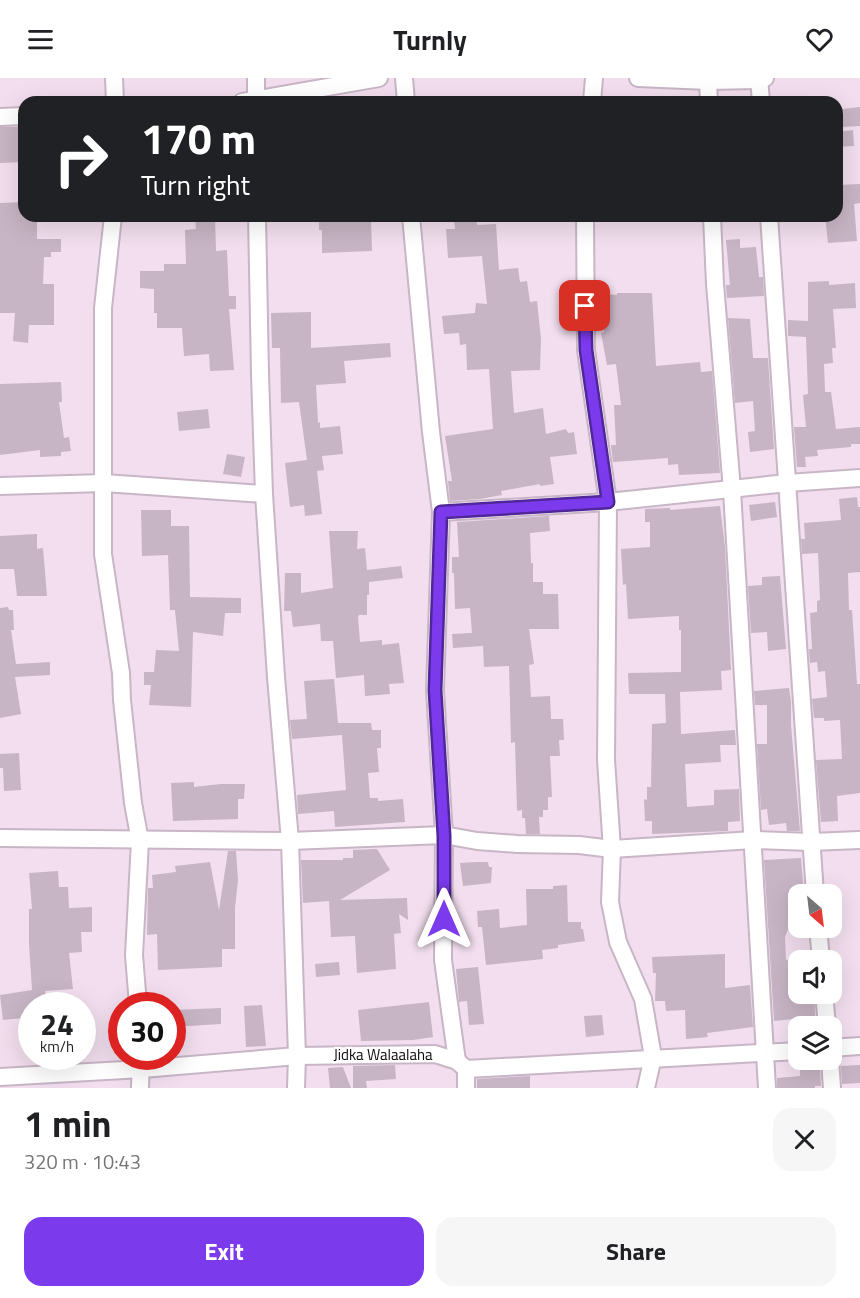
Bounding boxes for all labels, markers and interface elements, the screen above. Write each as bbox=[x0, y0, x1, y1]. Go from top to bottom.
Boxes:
text: Turnly bbox=[393, 19, 467, 60]
icon: menu bbox=[24, 23, 57, 56]
icon: heart bbox=[803, 23, 836, 56]
text: 170 m bbox=[141, 106, 256, 170]
icon: right bbox=[42, 120, 120, 198]
text: Turn right bbox=[141, 164, 250, 205]
pin bbox=[559, 280, 610, 331]
icon: arrive bbox=[568, 289, 601, 322]
north arrow bbox=[788, 884, 842, 938]
map controls bbox=[788, 884, 842, 1070]
position arrow bbox=[412, 887, 476, 951]
button: sound bbox=[788, 950, 842, 1004]
speed limit sign: 30 bbox=[108, 992, 186, 1070]
text: 24 bbox=[40, 1001, 74, 1047]
button: layers bbox=[788, 1016, 842, 1070]
text: km/h bbox=[40, 1035, 74, 1058]
street label: Jidka Walaalaha bbox=[333, 1043, 433, 1066]
text: 1 min bbox=[24, 1096, 111, 1151]
button: close bbox=[773, 1108, 836, 1171]
text: 320 m · 10:43 bbox=[24, 1146, 141, 1177]
button: Exit bbox=[24, 1217, 424, 1286]
button: Share bbox=[436, 1217, 836, 1286]

